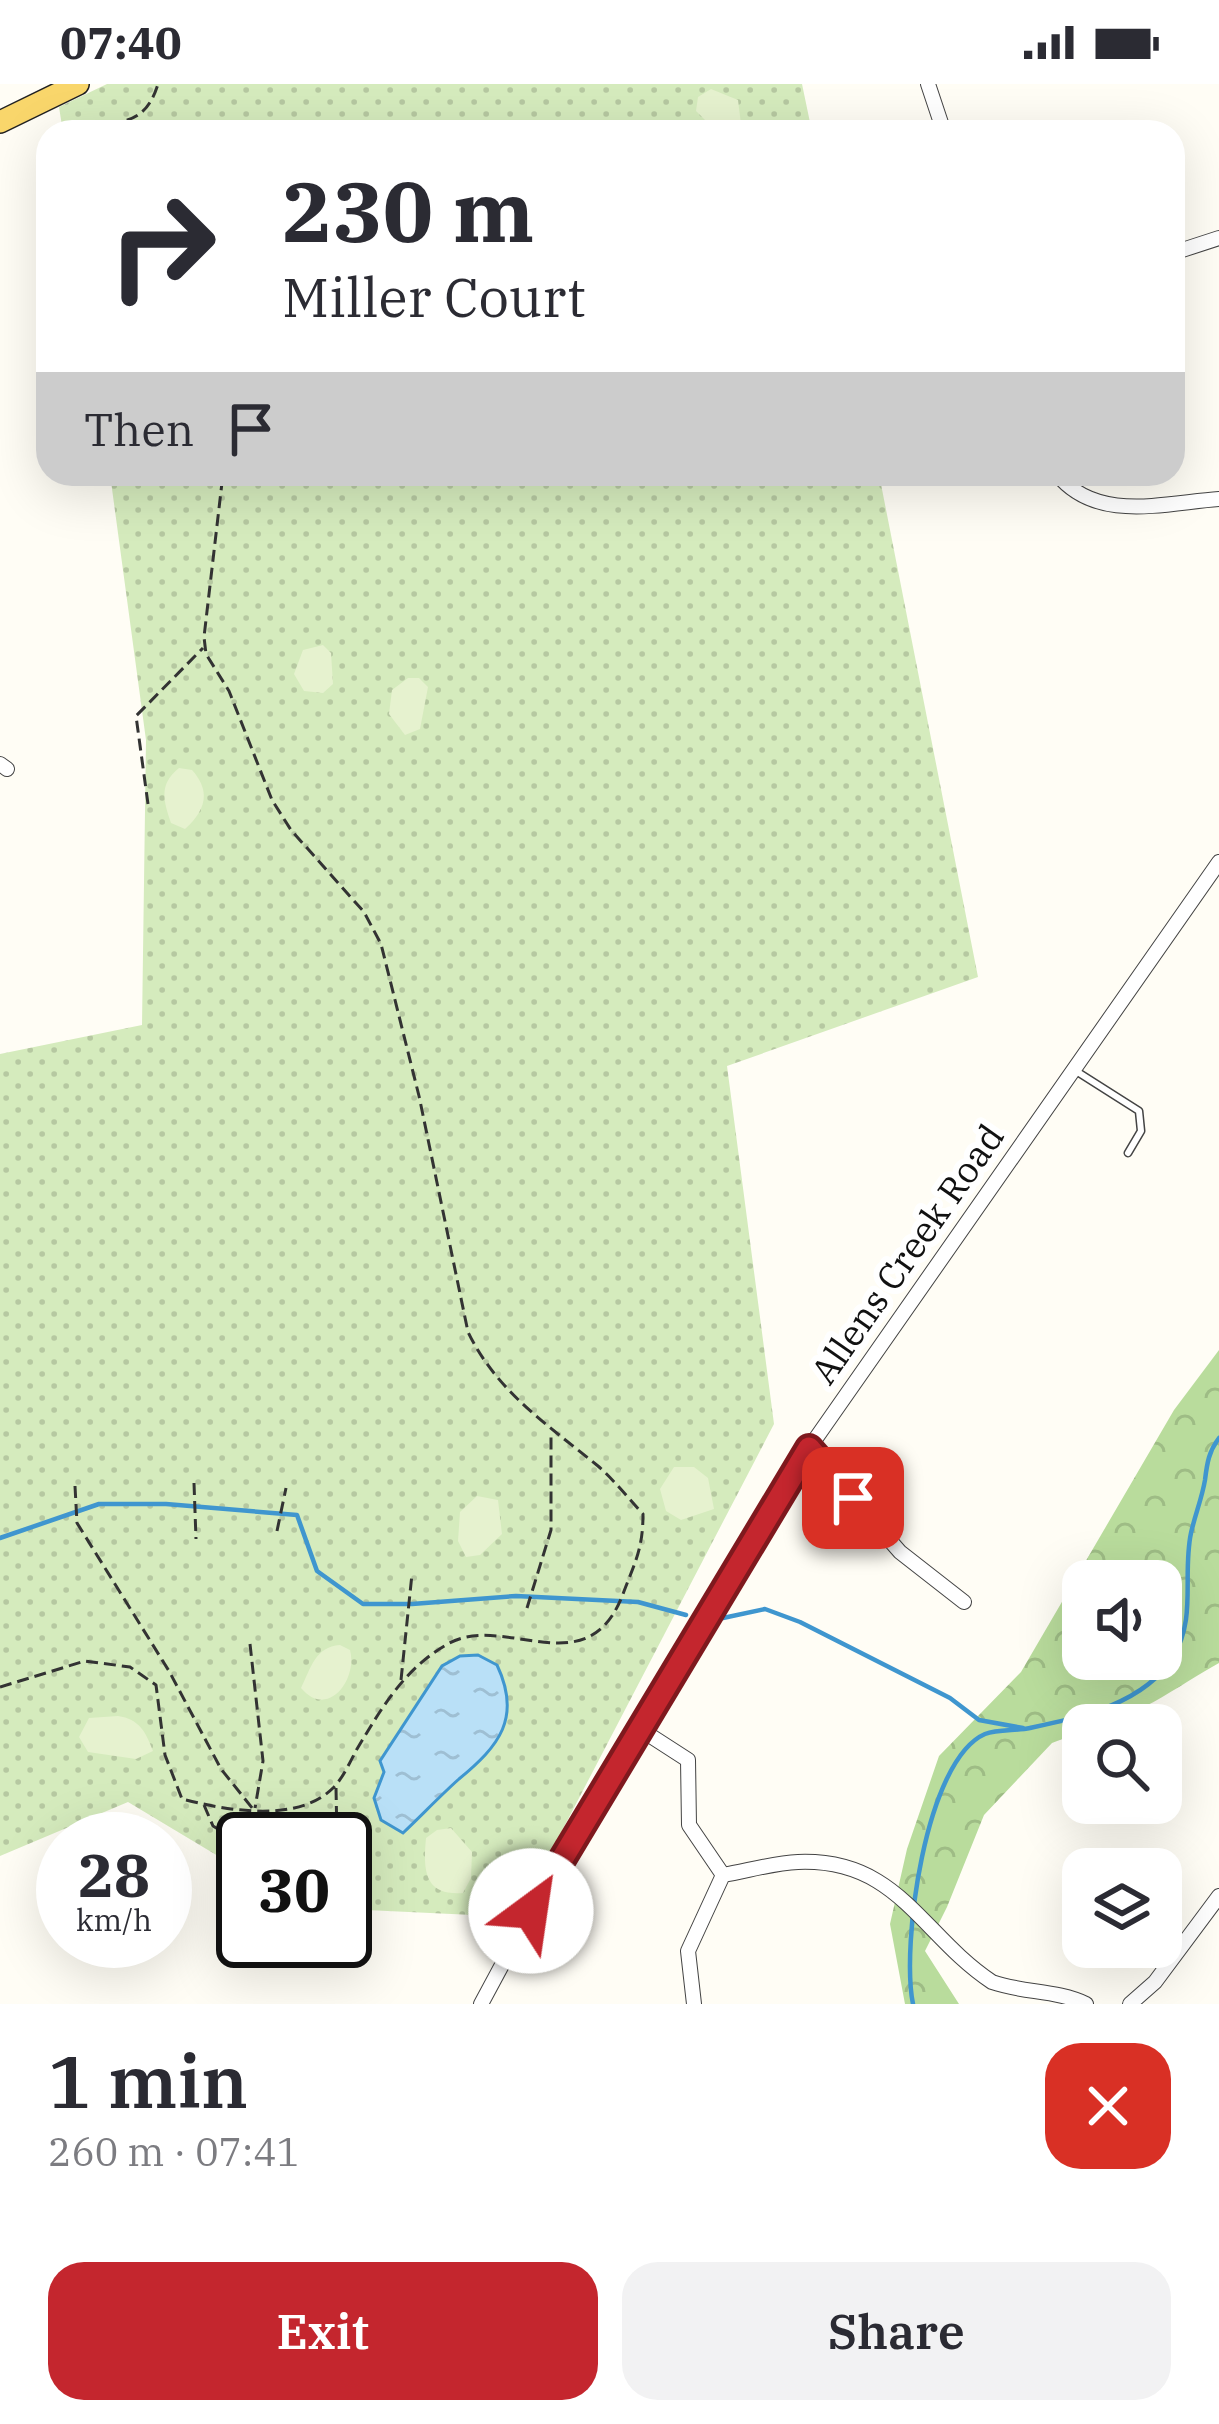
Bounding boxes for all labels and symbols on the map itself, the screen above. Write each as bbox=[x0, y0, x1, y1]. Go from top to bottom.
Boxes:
street label: Allens Creek Road bbox=[799, 1115, 1014, 1393]
pin bbox=[802, 1447, 904, 1549]
speed limit sign: 30 bbox=[216, 1812, 372, 1968]
position arrow bbox=[468, 1848, 594, 1974]

